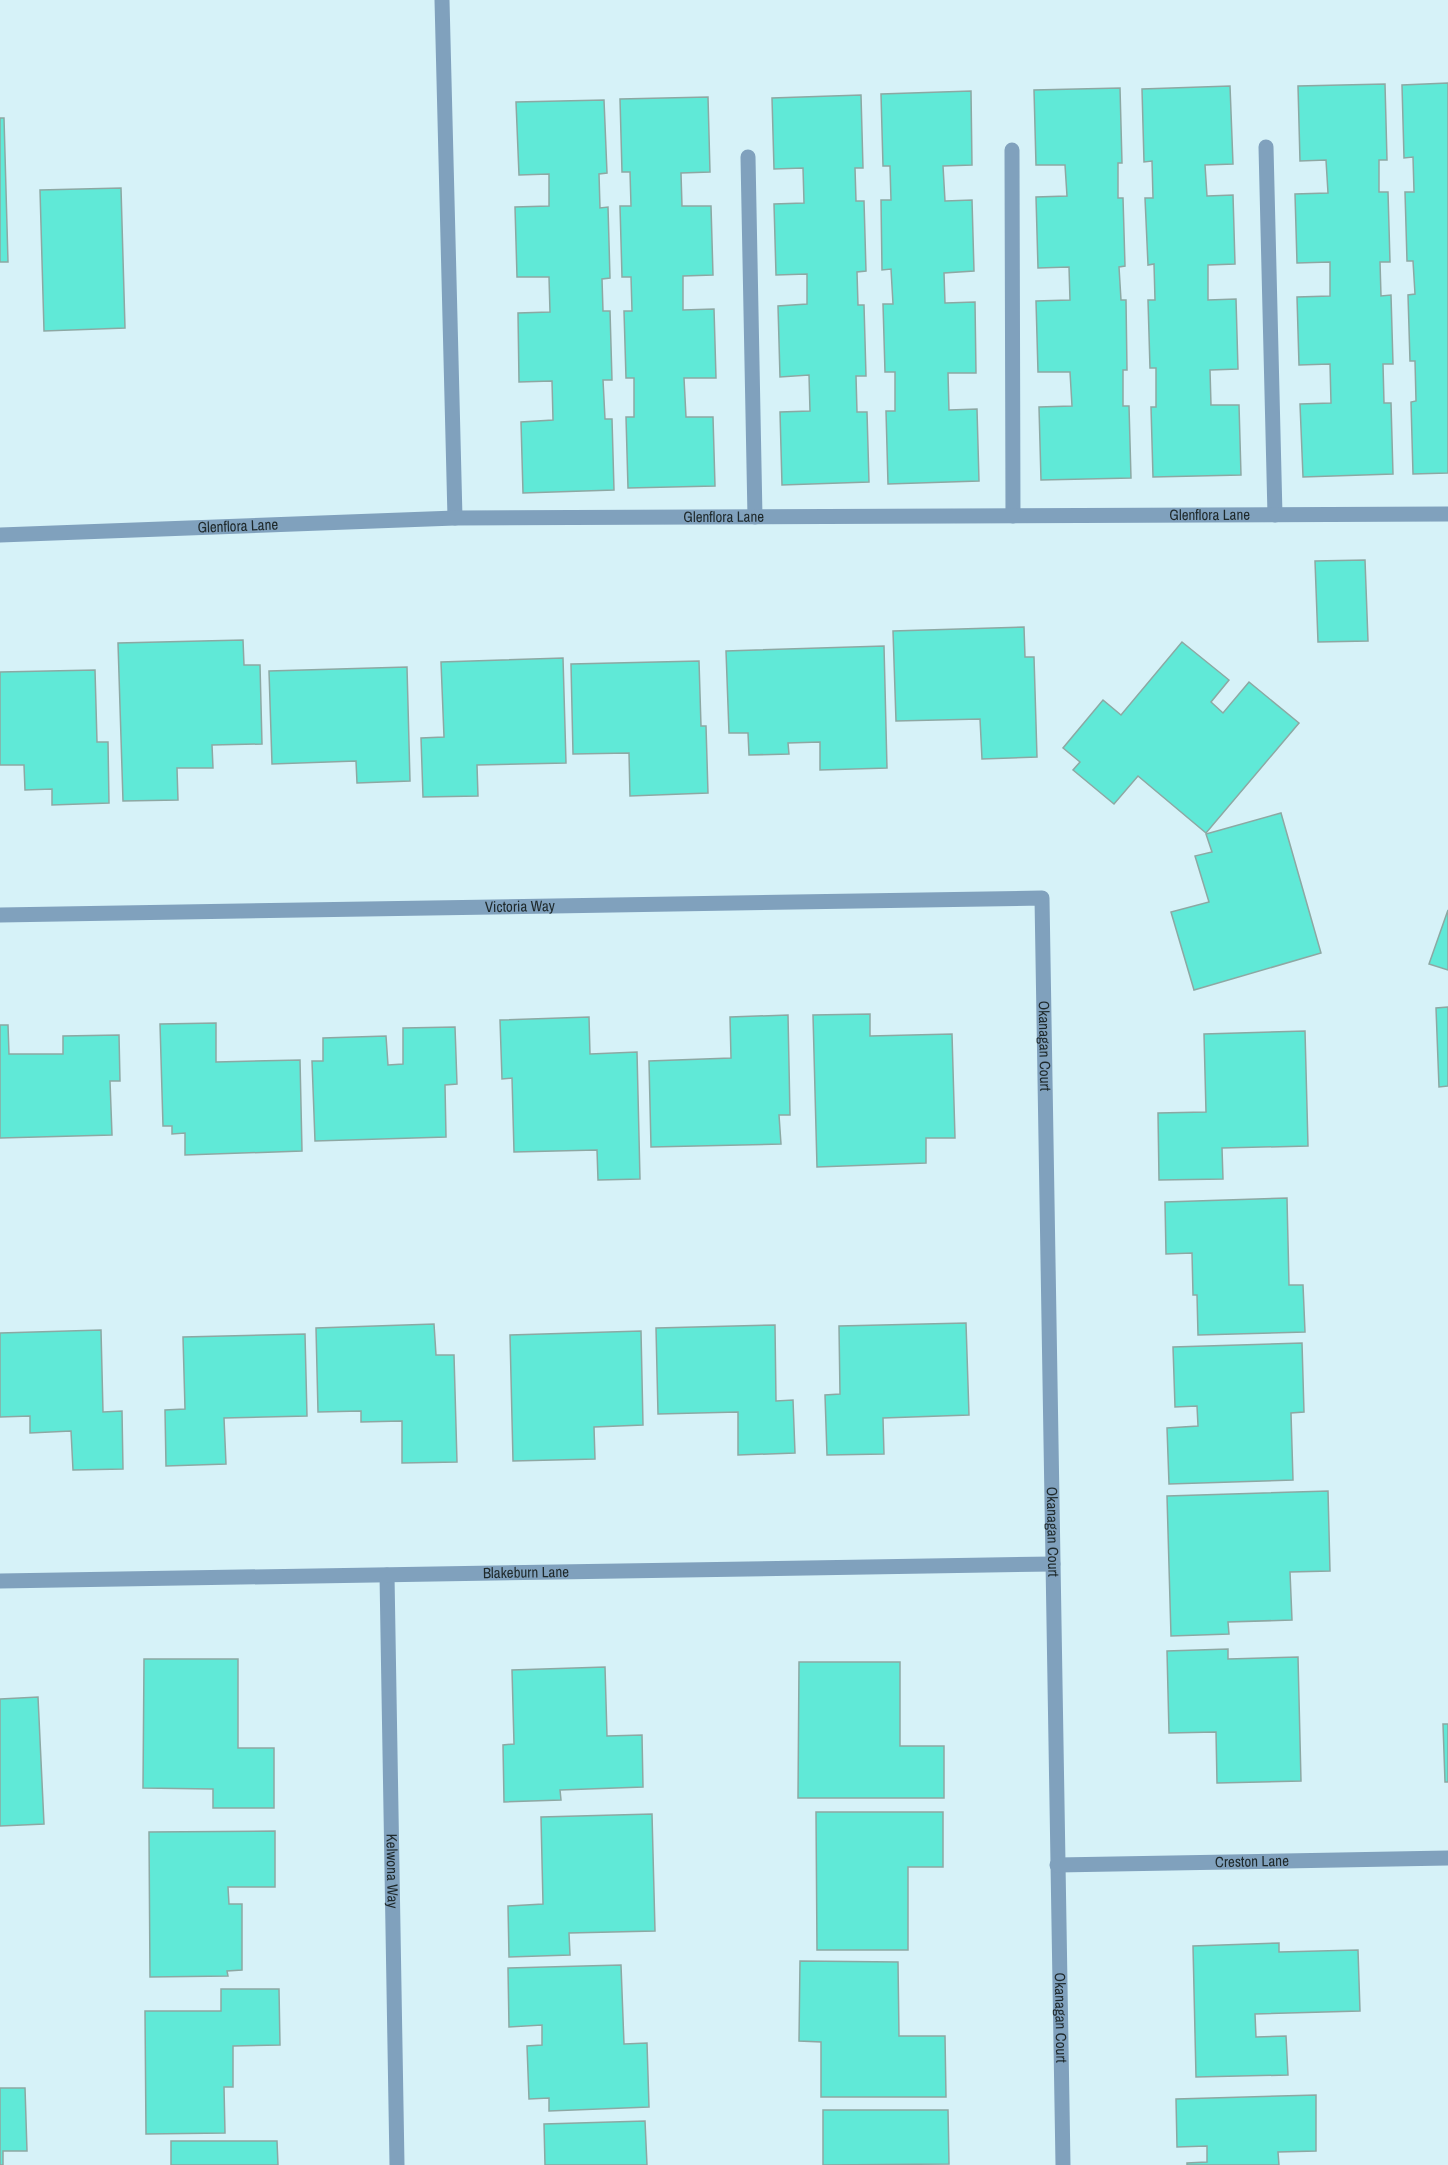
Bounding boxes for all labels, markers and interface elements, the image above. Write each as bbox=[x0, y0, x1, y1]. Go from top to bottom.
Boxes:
street label: Glenflora Lane bbox=[1169, 504, 1250, 525]
street label: Glenflora Lane bbox=[683, 506, 764, 527]
street label: Glenflora Lane bbox=[197, 514, 279, 538]
street label: Victoria Way bbox=[485, 895, 556, 917]
street label: Okanagan Court bbox=[1034, 1001, 1056, 1092]
street label: Okanagan Court bbox=[1042, 1486, 1064, 1578]
street label: Blakeburn Lane bbox=[483, 1561, 569, 1583]
street label: Kelwona Way bbox=[381, 1833, 404, 1909]
street label: Creston Lane bbox=[1215, 1850, 1289, 1872]
street label: Okanagan Court bbox=[1050, 1972, 1072, 2064]

